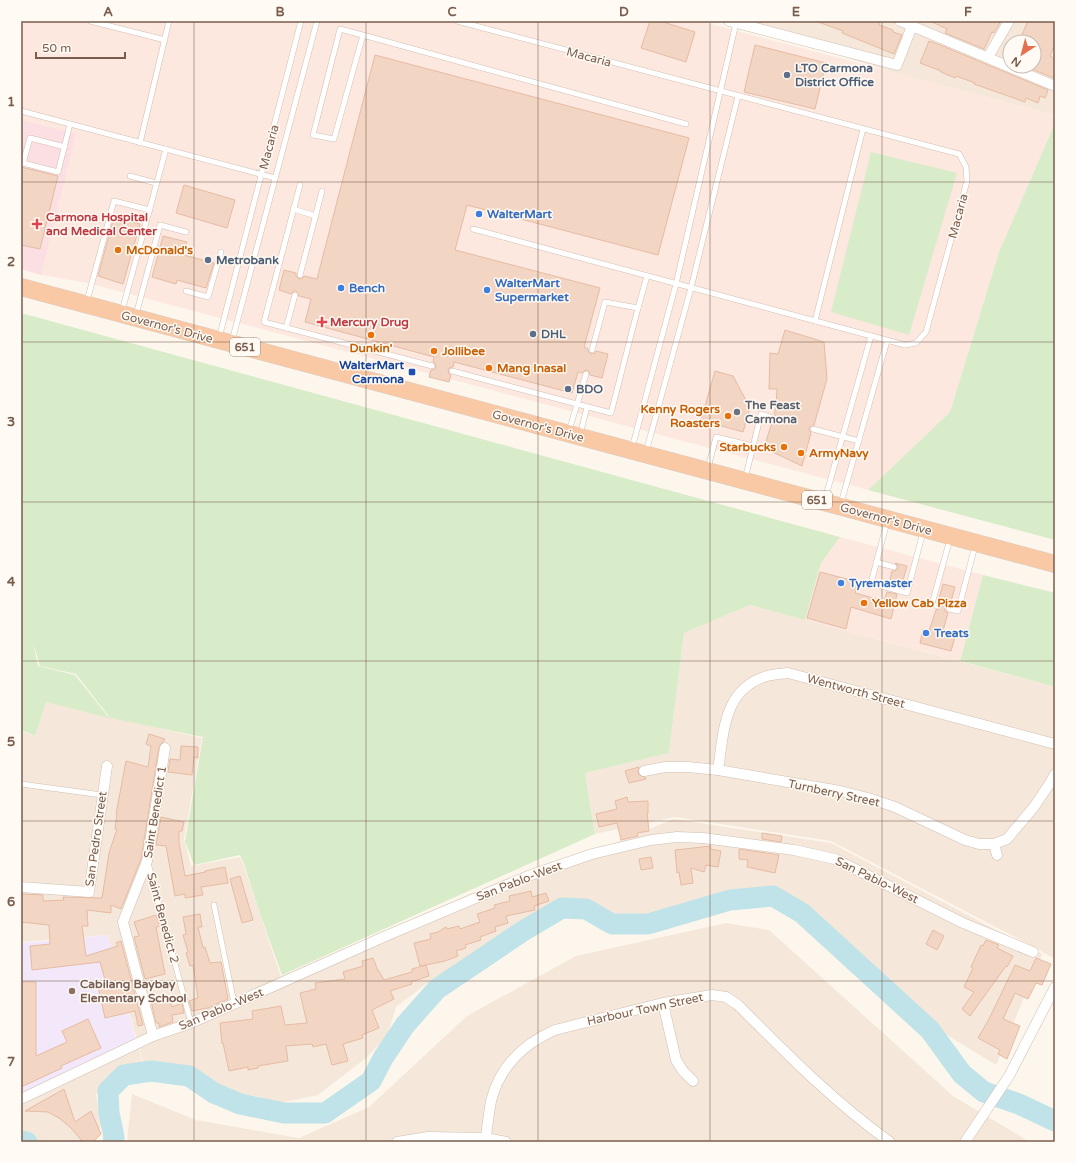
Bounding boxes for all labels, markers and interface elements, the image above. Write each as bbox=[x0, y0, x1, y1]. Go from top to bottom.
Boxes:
text: A bbox=[103, 4, 113, 20]
text: B bbox=[275, 4, 285, 20]
text: C bbox=[447, 4, 457, 20]
text: D bbox=[619, 4, 629, 20]
text: E bbox=[792, 4, 800, 20]
text: F bbox=[964, 4, 972, 20]
scale bar bbox=[36, 34, 125, 60]
north arrow bbox=[1002, 34, 1042, 74]
text: 50 m bbox=[42, 41, 71, 55]
street label: Macaria bbox=[565, 44, 613, 70]
text: N bbox=[1009, 54, 1024, 70]
place label: LTO Carmona District Office bbox=[795, 61, 874, 89]
marker: LTO Carmona District Office bbox=[782, 70, 792, 80]
text: 1 bbox=[7, 94, 15, 110]
street label: Macaria bbox=[256, 123, 282, 171]
street label: Macaria bbox=[945, 192, 971, 240]
place label: WalterMart bbox=[487, 207, 552, 221]
marker: WalterMart bbox=[474, 209, 484, 219]
place label: Carmona Hospital and Medical Center bbox=[46, 210, 157, 238]
marker: Carmona Hospital and Medical Center bbox=[31, 218, 43, 230]
place label: McDonald's bbox=[126, 243, 193, 257]
marker: McDonald's bbox=[113, 245, 123, 255]
place label: Metrobank bbox=[216, 253, 279, 267]
text: 2 bbox=[7, 254, 15, 270]
marker: Metrobank bbox=[203, 255, 213, 265]
place label: WalterMart Supermarket bbox=[495, 276, 569, 305]
place label: Bench bbox=[349, 281, 385, 295]
marker: Bench bbox=[336, 283, 346, 293]
marker: WalterMart Supermarket bbox=[482, 285, 492, 295]
street label: Governor's Drive bbox=[120, 308, 215, 346]
place label: Mercury Drug bbox=[330, 315, 409, 330]
marker: Mercury Drug bbox=[317, 317, 327, 327]
place label: DHL bbox=[541, 327, 566, 341]
marker: DHL bbox=[528, 329, 538, 339]
marker: Dunkin' bbox=[366, 330, 376, 340]
road number: 651 bbox=[230, 338, 260, 356]
place label: Dunkin' bbox=[349, 341, 393, 355]
place label: Jollibee bbox=[441, 344, 485, 358]
marker: Jollibee bbox=[429, 346, 439, 356]
place label: WalterMart Carmona bbox=[339, 358, 404, 386]
place label: Mang Inasal bbox=[497, 361, 566, 376]
marker: Mang Inasal bbox=[484, 363, 494, 373]
marker: WalterMart Carmona bbox=[407, 367, 417, 377]
place label: BDO bbox=[576, 382, 603, 396]
marker: BDO bbox=[563, 384, 573, 394]
place label: The Feast Carmona bbox=[744, 398, 801, 426]
place label: Kenny Rogers Roasters bbox=[641, 402, 720, 430]
street label: Governor's Drive bbox=[491, 407, 586, 445]
marker: The Feast Carmona bbox=[732, 407, 742, 417]
marker: Kenny Rogers Roasters bbox=[723, 411, 733, 421]
text: 3 bbox=[7, 414, 15, 430]
place label: Starbucks bbox=[719, 440, 776, 454]
marker: Starbucks bbox=[779, 442, 789, 452]
place label: ArmyNavy bbox=[809, 446, 869, 461]
marker: ArmyNavy bbox=[796, 448, 806, 458]
road number: 651 bbox=[802, 491, 832, 509]
street label: Governor's Drive bbox=[839, 500, 934, 538]
text: 4 bbox=[7, 574, 16, 590]
place label: Tyremaster bbox=[848, 576, 913, 591]
marker: Tyremaster bbox=[836, 578, 846, 588]
place label: Yellow Cab Pizza bbox=[872, 596, 967, 610]
marker: Yellow Cab Pizza bbox=[859, 598, 869, 608]
place label: Treats bbox=[933, 626, 969, 640]
marker: Treats bbox=[921, 628, 931, 638]
street label: Wentworth Street bbox=[806, 671, 907, 711]
text: 5 bbox=[7, 734, 15, 750]
street label: Saint Benedict 1 bbox=[141, 765, 169, 859]
street label: Turnberry Street bbox=[787, 776, 881, 810]
street label: San Pedro Street bbox=[82, 790, 110, 887]
street label: San Pablo-West bbox=[833, 854, 921, 906]
street label: San Pablo-West bbox=[474, 858, 564, 904]
street label: Saint Benedict 2 bbox=[144, 871, 182, 965]
text: 6 bbox=[7, 894, 15, 910]
place label: Cabilang Baybay Elementary School bbox=[80, 977, 187, 1006]
street label: San Pablo-West bbox=[177, 985, 266, 1033]
marker: Cabilang Baybay Elementary School bbox=[67, 986, 77, 996]
street label: Harbour Town Street bbox=[586, 990, 705, 1028]
text: 7 bbox=[7, 1054, 15, 1070]

